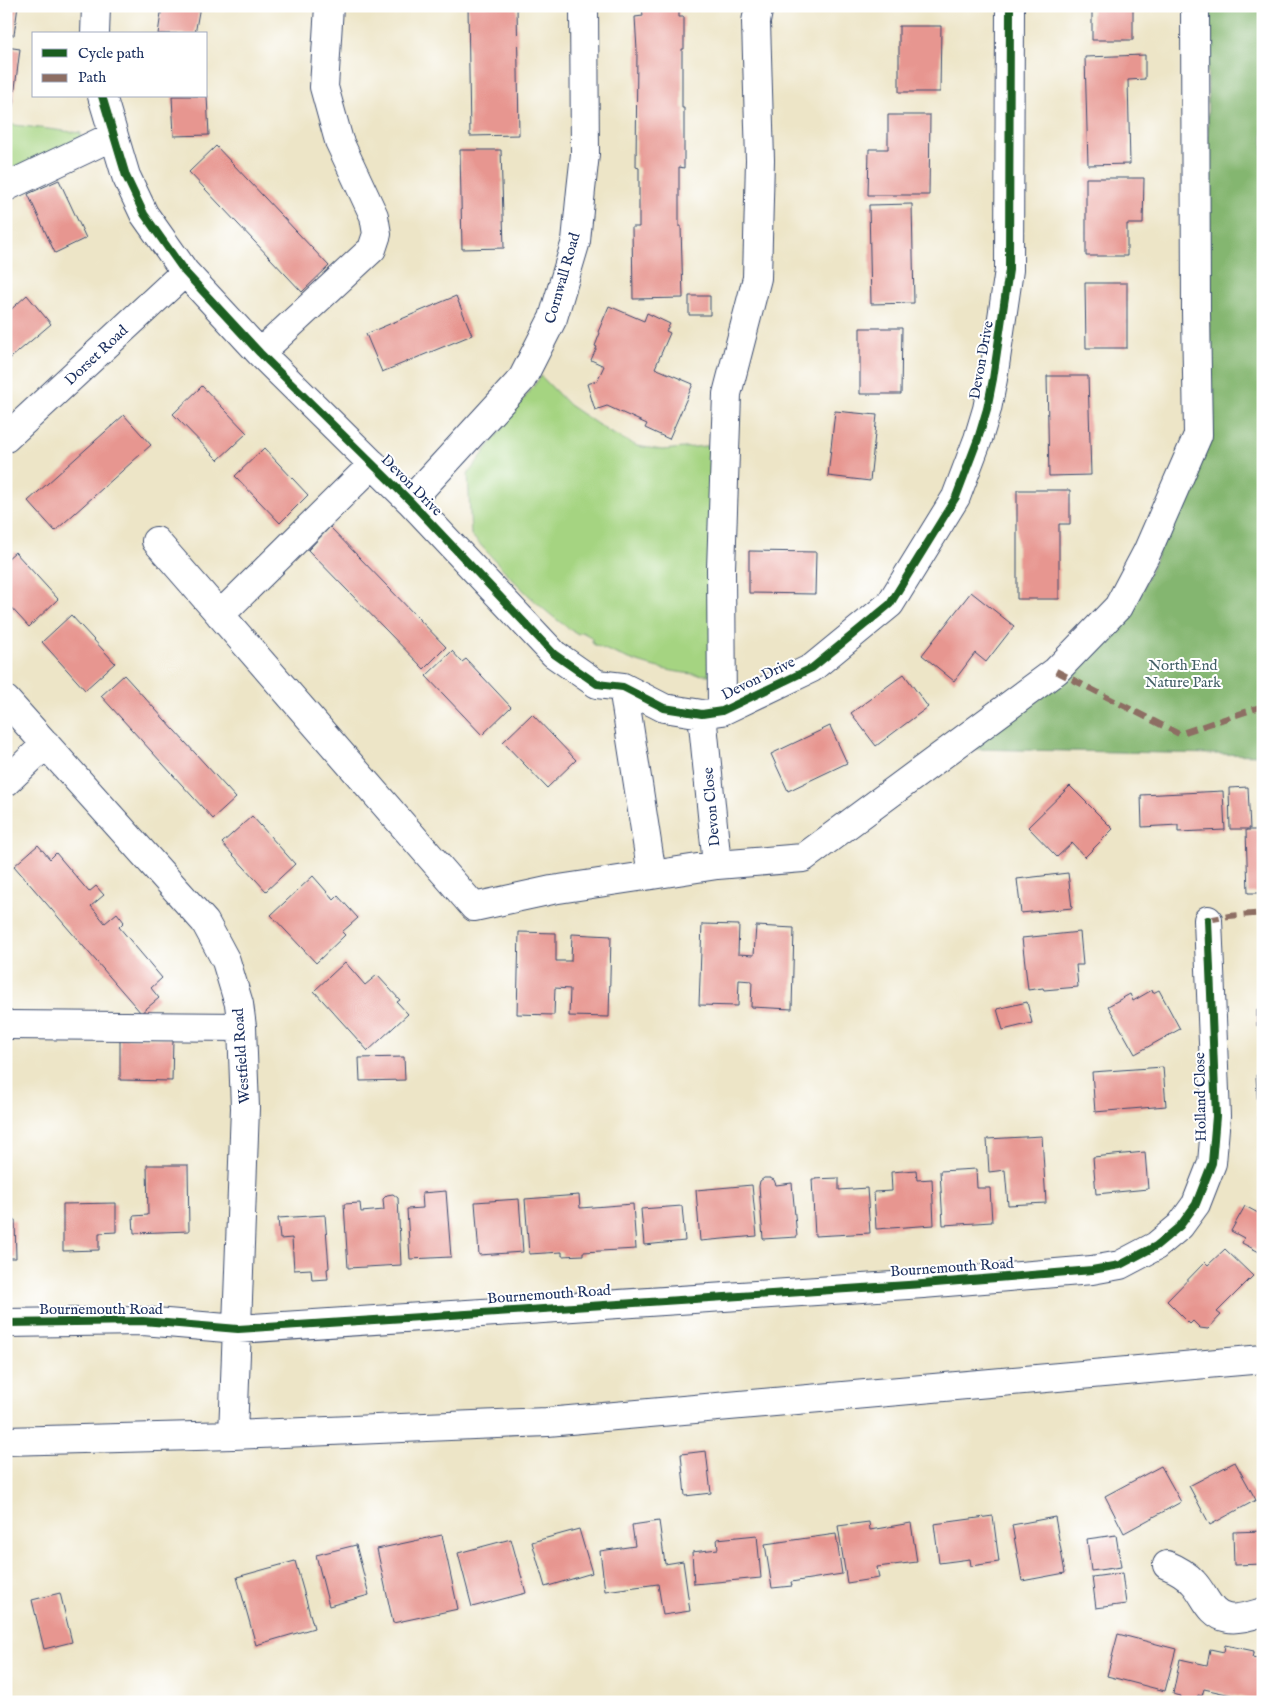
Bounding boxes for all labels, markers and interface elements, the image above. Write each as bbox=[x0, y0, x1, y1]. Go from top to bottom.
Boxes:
legend bbox=[32, 32, 208, 98]
text: Cycle path bbox=[78, 44, 144, 63]
text: Path bbox=[78, 68, 106, 87]
street label: Cornwall Road bbox=[540, 229, 585, 326]
street label: Devon Drive bbox=[965, 319, 998, 401]
street label: Dorset Road bbox=[61, 320, 133, 390]
street label: Devon Drive bbox=[377, 450, 447, 520]
street label: Devon Drive bbox=[718, 652, 798, 704]
park label: North End Nature Park bbox=[1145, 656, 1222, 692]
street label: Devon Close bbox=[699, 766, 724, 848]
street label: Westfield Road bbox=[229, 1007, 254, 1104]
street label: Holland Close bbox=[1190, 1052, 1211, 1142]
street label: Bournemouth Road bbox=[890, 1254, 1015, 1281]
street label: Bournemouth Road bbox=[487, 1281, 612, 1308]
street label: Bournemouth Road bbox=[39, 1300, 164, 1319]

